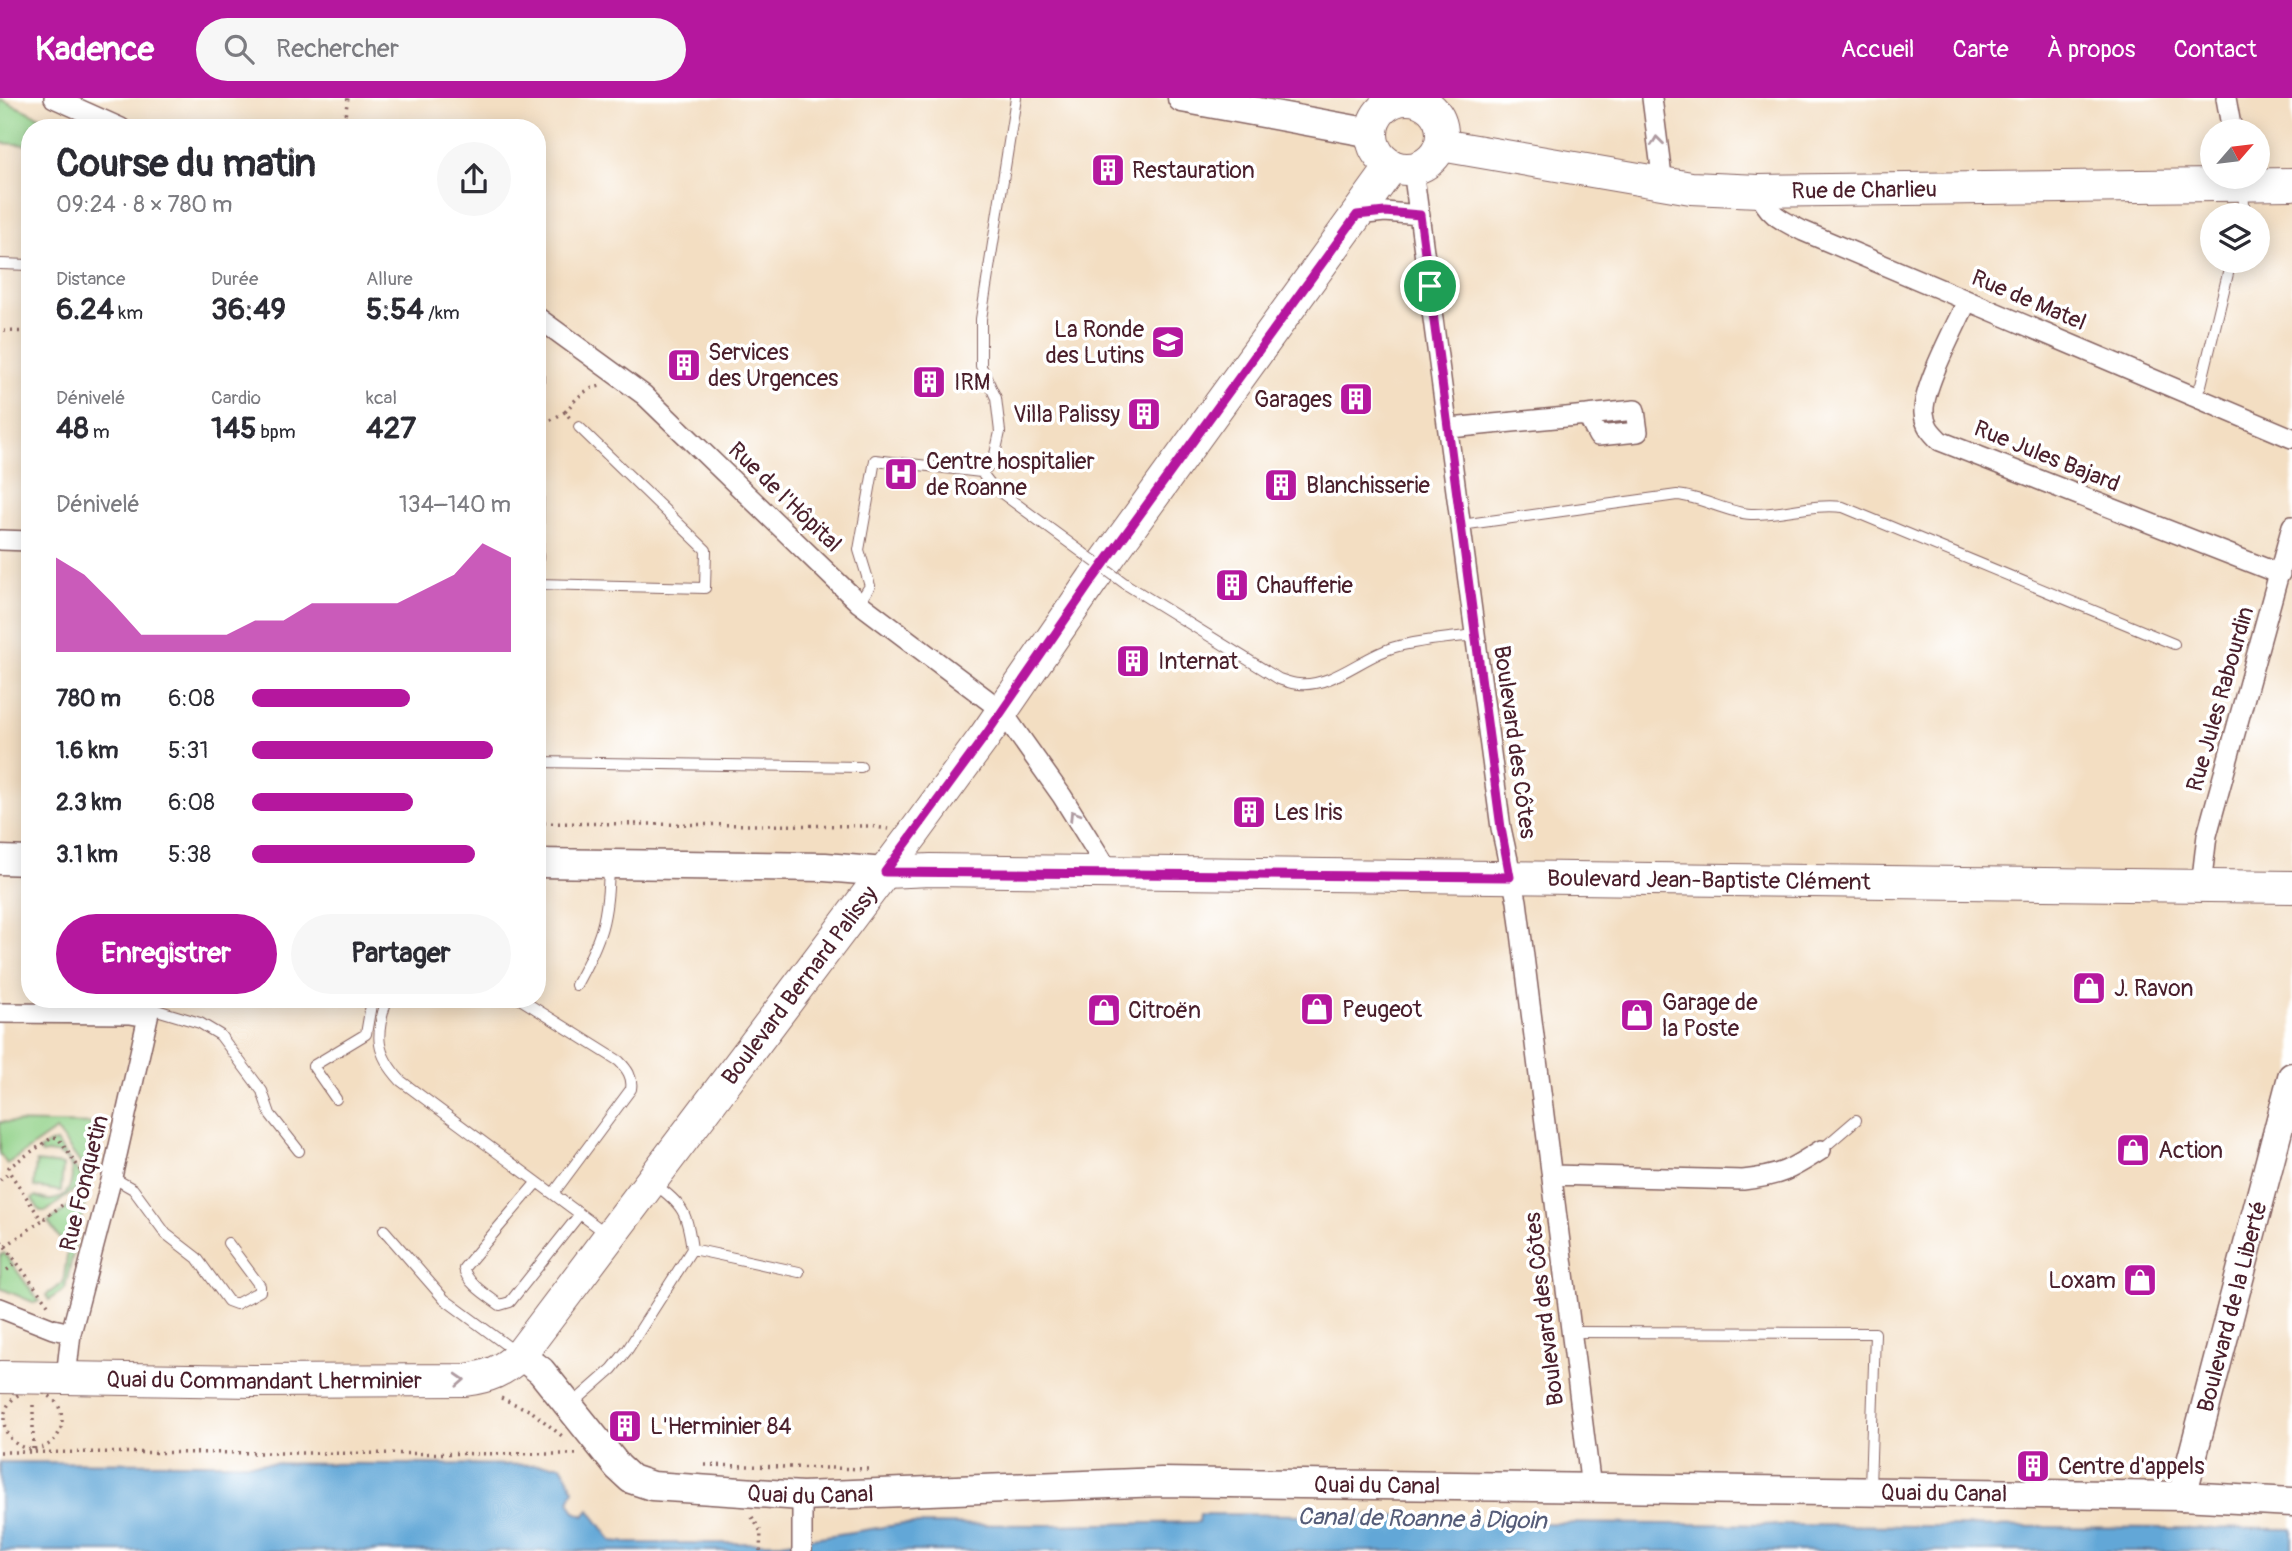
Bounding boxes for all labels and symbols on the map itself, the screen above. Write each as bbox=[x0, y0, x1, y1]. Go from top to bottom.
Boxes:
north arrow bbox=[2200, 119, 2270, 189]
one-way arrow bbox=[1650, 135, 1665, 147]
building icon: Restauration bbox=[1089, 151, 1127, 189]
place label: Restauration bbox=[1132, 156, 1255, 185]
street label: Rue de Charlieu bbox=[1791, 174, 1937, 205]
pin bbox=[1400, 256, 1460, 316]
street label: Rue de Matel bbox=[1967, 263, 2091, 337]
place label: La Ronde des Lutins bbox=[1045, 315, 1145, 370]
school or university icon: La Ronde des Lutins bbox=[1149, 323, 1187, 361]
place label: Services des Urgences bbox=[708, 338, 838, 393]
building icon: Services des Urgences bbox=[665, 346, 703, 384]
building icon: IRM bbox=[910, 363, 948, 401]
place label: IRM bbox=[954, 368, 990, 397]
building icon: Garages bbox=[1337, 380, 1375, 418]
place label: Garages bbox=[1254, 385, 1332, 414]
building icon: Villa Palissy bbox=[1125, 395, 1163, 433]
place label: Villa Palissy bbox=[1013, 400, 1120, 429]
street label: Rue Jules Bajard bbox=[1970, 414, 2124, 498]
street label: Rue de l'Hôpital bbox=[722, 436, 848, 558]
place label: Centre hospitalier de Roanne bbox=[926, 447, 1095, 502]
hospital icon: Centre hospitalier de Roanne bbox=[882, 455, 920, 493]
building icon: Blanchisserie bbox=[1262, 466, 1300, 504]
place label: Blanchisserie bbox=[1306, 471, 1431, 500]
building icon: Chaufferie bbox=[1213, 566, 1251, 604]
place label: Chaufferie bbox=[1256, 571, 1353, 600]
street label: Rue Jules Rabourdin bbox=[2180, 603, 2260, 795]
building icon: Internat bbox=[1114, 642, 1152, 680]
street label: Boulevard des Côtes bbox=[1487, 644, 1543, 840]
place label: Internat bbox=[1158, 647, 1239, 676]
building icon: Les Iris bbox=[1230, 793, 1268, 831]
place label: Les Iris bbox=[1274, 798, 1343, 827]
one-way arrow bbox=[1069, 810, 1082, 823]
street label: Boulevard Jean-Baptiste Clément bbox=[1547, 863, 1871, 896]
street label: Boulevard Bernard Palissy bbox=[715, 880, 884, 1090]
shop icon: J. Ravon bbox=[2070, 969, 2108, 1007]
place label: J. Ravon bbox=[2114, 974, 2193, 1003]
place label: Garage de la Poste bbox=[1662, 988, 1758, 1043]
shop icon: Peugeot bbox=[1298, 990, 1336, 1028]
shop icon: Citroën bbox=[1085, 991, 1123, 1029]
place label: Peugeot bbox=[1342, 995, 1423, 1024]
place label: Citroën bbox=[1128, 996, 1201, 1025]
shop icon: Garage de la Poste bbox=[1618, 996, 1656, 1034]
street label: Rue Fonquetin bbox=[53, 1112, 115, 1254]
shop icon: Action bbox=[2114, 1131, 2152, 1169]
place label: Action bbox=[2158, 1136, 2223, 1165]
street label: Boulevard de la Liberté bbox=[2190, 1198, 2273, 1415]
street label: Boulevard des Côtes bbox=[1518, 1211, 1570, 1407]
shop icon: Loxam bbox=[2121, 1261, 2159, 1299]
place label: Loxam bbox=[2048, 1266, 2116, 1295]
street label: Quai du Commandant Lherminier bbox=[106, 1364, 422, 1396]
one-way arrow bbox=[455, 1372, 466, 1387]
building icon: L'Herminier 84 bbox=[606, 1407, 644, 1445]
place label: L'Herminier 84 bbox=[650, 1412, 792, 1441]
building icon: Centre d'appels bbox=[2014, 1447, 2052, 1485]
place label: Centre d'appels bbox=[2058, 1452, 2205, 1481]
street label: Quai du Canal bbox=[1314, 1470, 1441, 1500]
street label: Quai du Canal bbox=[1880, 1477, 2008, 1508]
street label: Quai du Canal bbox=[746, 1478, 874, 1511]
water label: Canal de Roanne à Digoin bbox=[1297, 1502, 1548, 1536]

